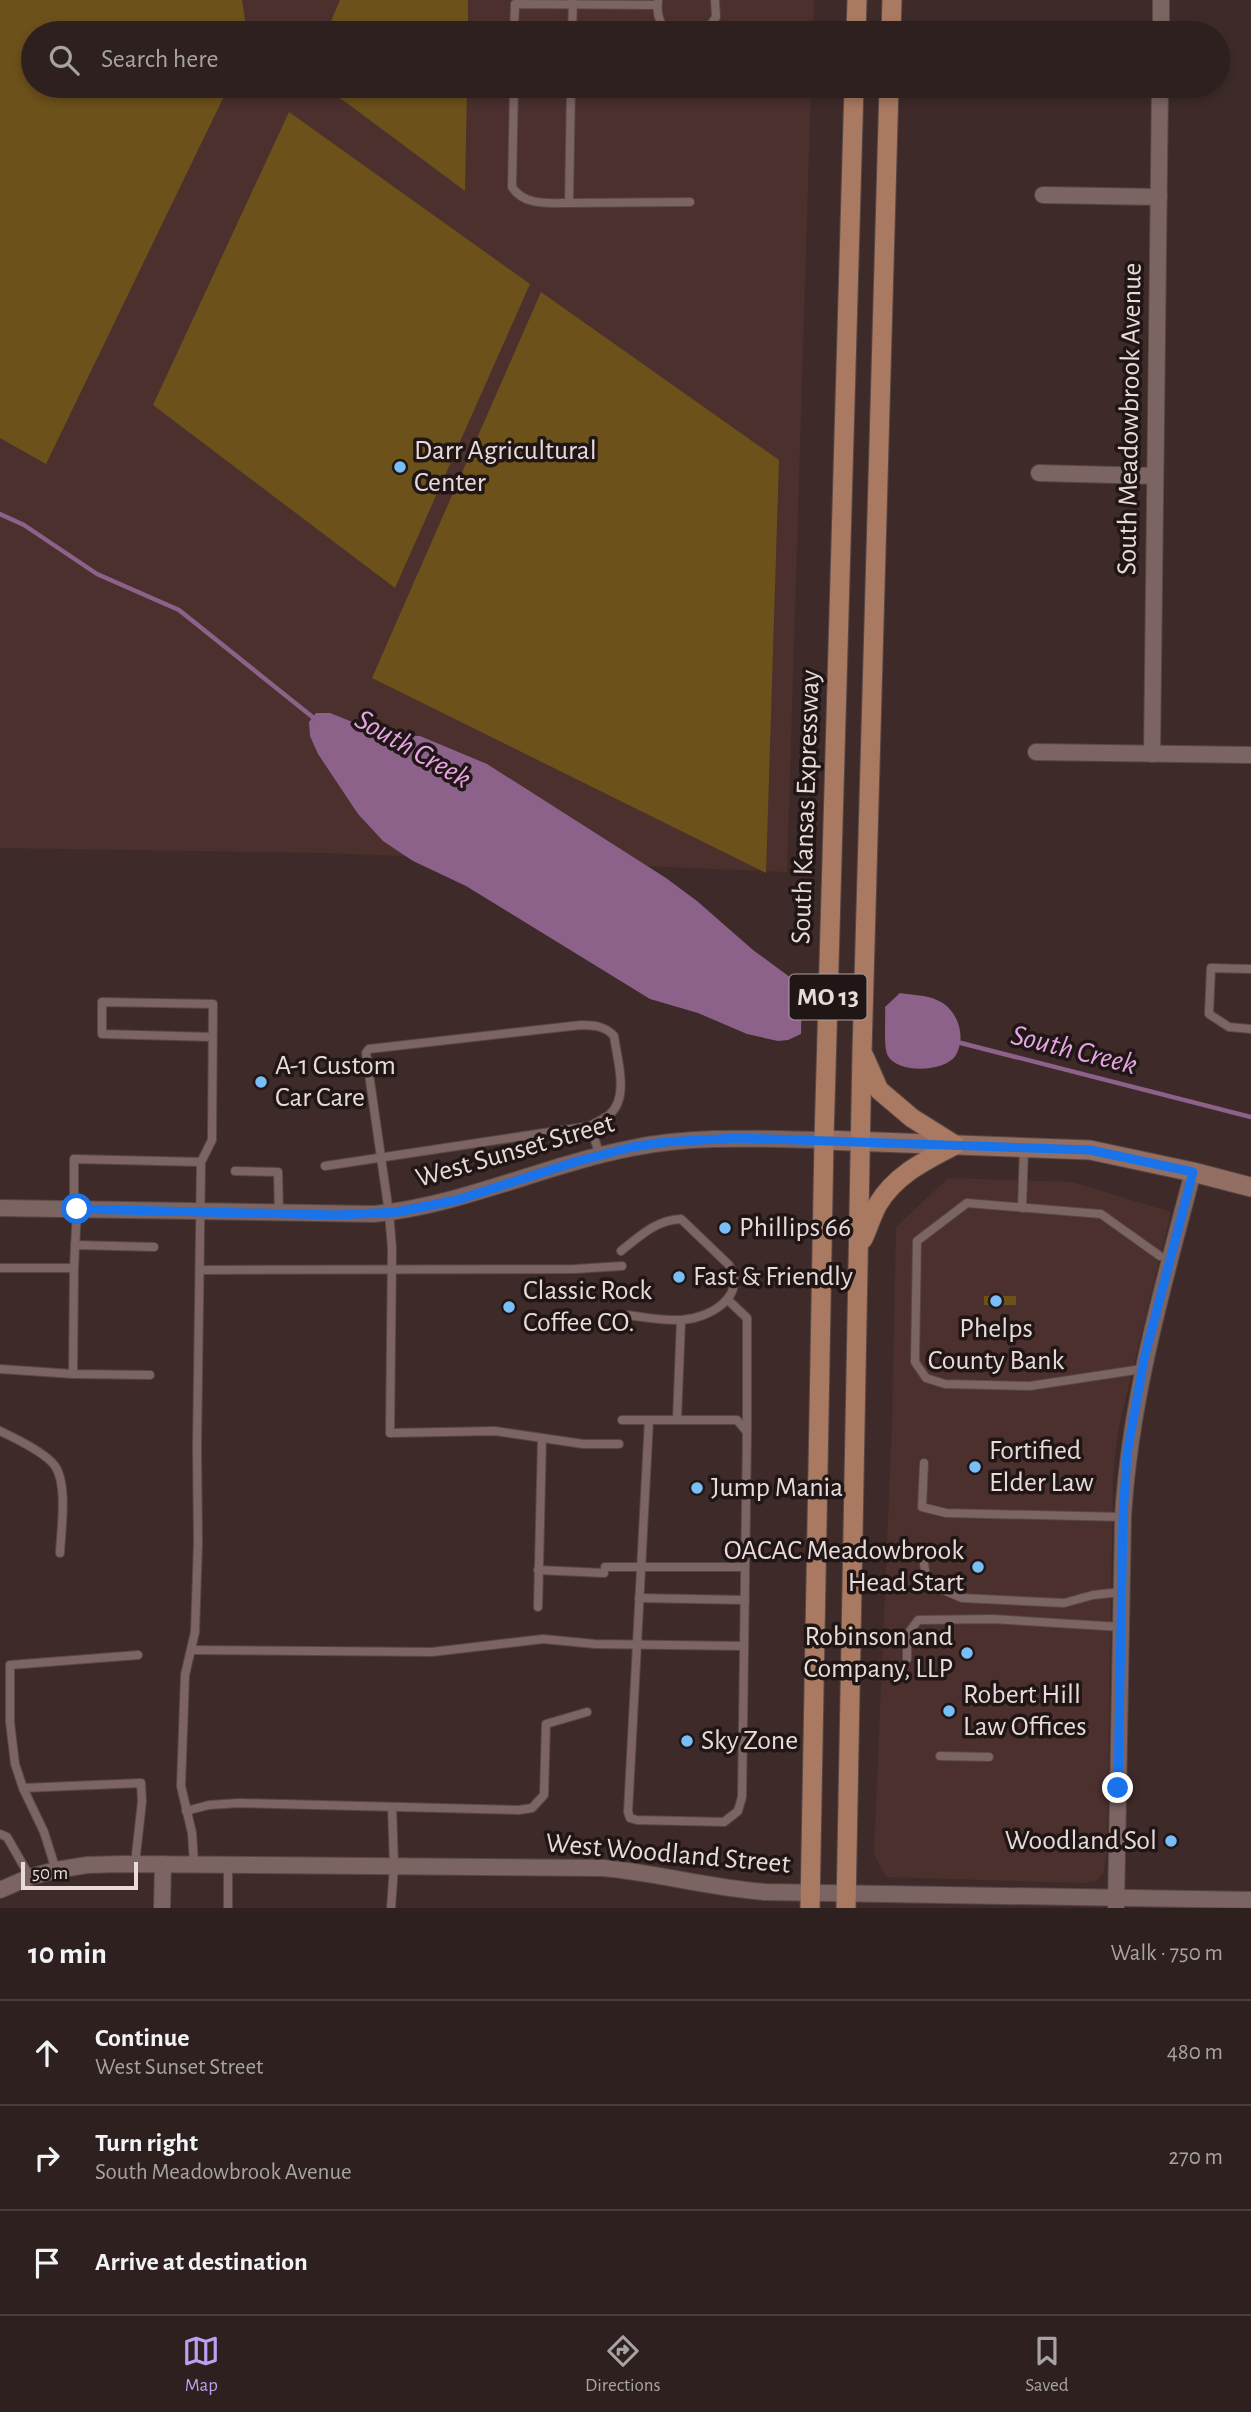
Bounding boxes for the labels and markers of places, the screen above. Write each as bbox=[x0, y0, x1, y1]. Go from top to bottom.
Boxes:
place label: Darr Agricultural Center bbox=[414, 437, 597, 497]
marker: Darr Agricultural Center bbox=[392, 459, 408, 475]
place label: A-1 Custom Car Care bbox=[275, 1052, 396, 1112]
marker: A-1 Custom Car Care bbox=[253, 1074, 269, 1090]
place label: Phillips 66 bbox=[739, 1214, 851, 1242]
marker: Phillips 66 bbox=[717, 1220, 733, 1236]
place label: Fast & Friendly bbox=[693, 1263, 853, 1291]
marker: Fast & Friendly bbox=[671, 1269, 687, 1285]
place label: Classic Rock Coffee CO. bbox=[523, 1277, 652, 1337]
marker: Phelps County Bank bbox=[988, 1293, 1004, 1309]
marker: Classic Rock Coffee CO. bbox=[501, 1299, 517, 1315]
place label: Phelps County Bank bbox=[928, 1315, 1065, 1375]
place label: Fortified Elder Law bbox=[989, 1437, 1094, 1497]
marker: Fortified Elder Law bbox=[967, 1459, 983, 1475]
place label: Jump Mania bbox=[711, 1474, 843, 1502]
marker: Jump Mania bbox=[689, 1480, 705, 1496]
place label: OACAC Meadowbrook Head Start bbox=[724, 1537, 964, 1597]
marker: OACAC Meadowbrook Head Start bbox=[970, 1559, 986, 1575]
place label: Robinson and Company, LLP bbox=[803, 1623, 953, 1683]
marker: Robinson and Company, LLP bbox=[959, 1645, 975, 1661]
place label: Robert Hill Law Offices bbox=[963, 1681, 1087, 1741]
marker: Robert Hill Law Offices bbox=[941, 1703, 957, 1719]
place label: Sky Zone bbox=[701, 1727, 798, 1755]
marker: Sky Zone bbox=[679, 1733, 695, 1749]
place label: Woodland Sol bbox=[1005, 1827, 1157, 1855]
marker: Woodland Sol bbox=[1163, 1833, 1179, 1849]

